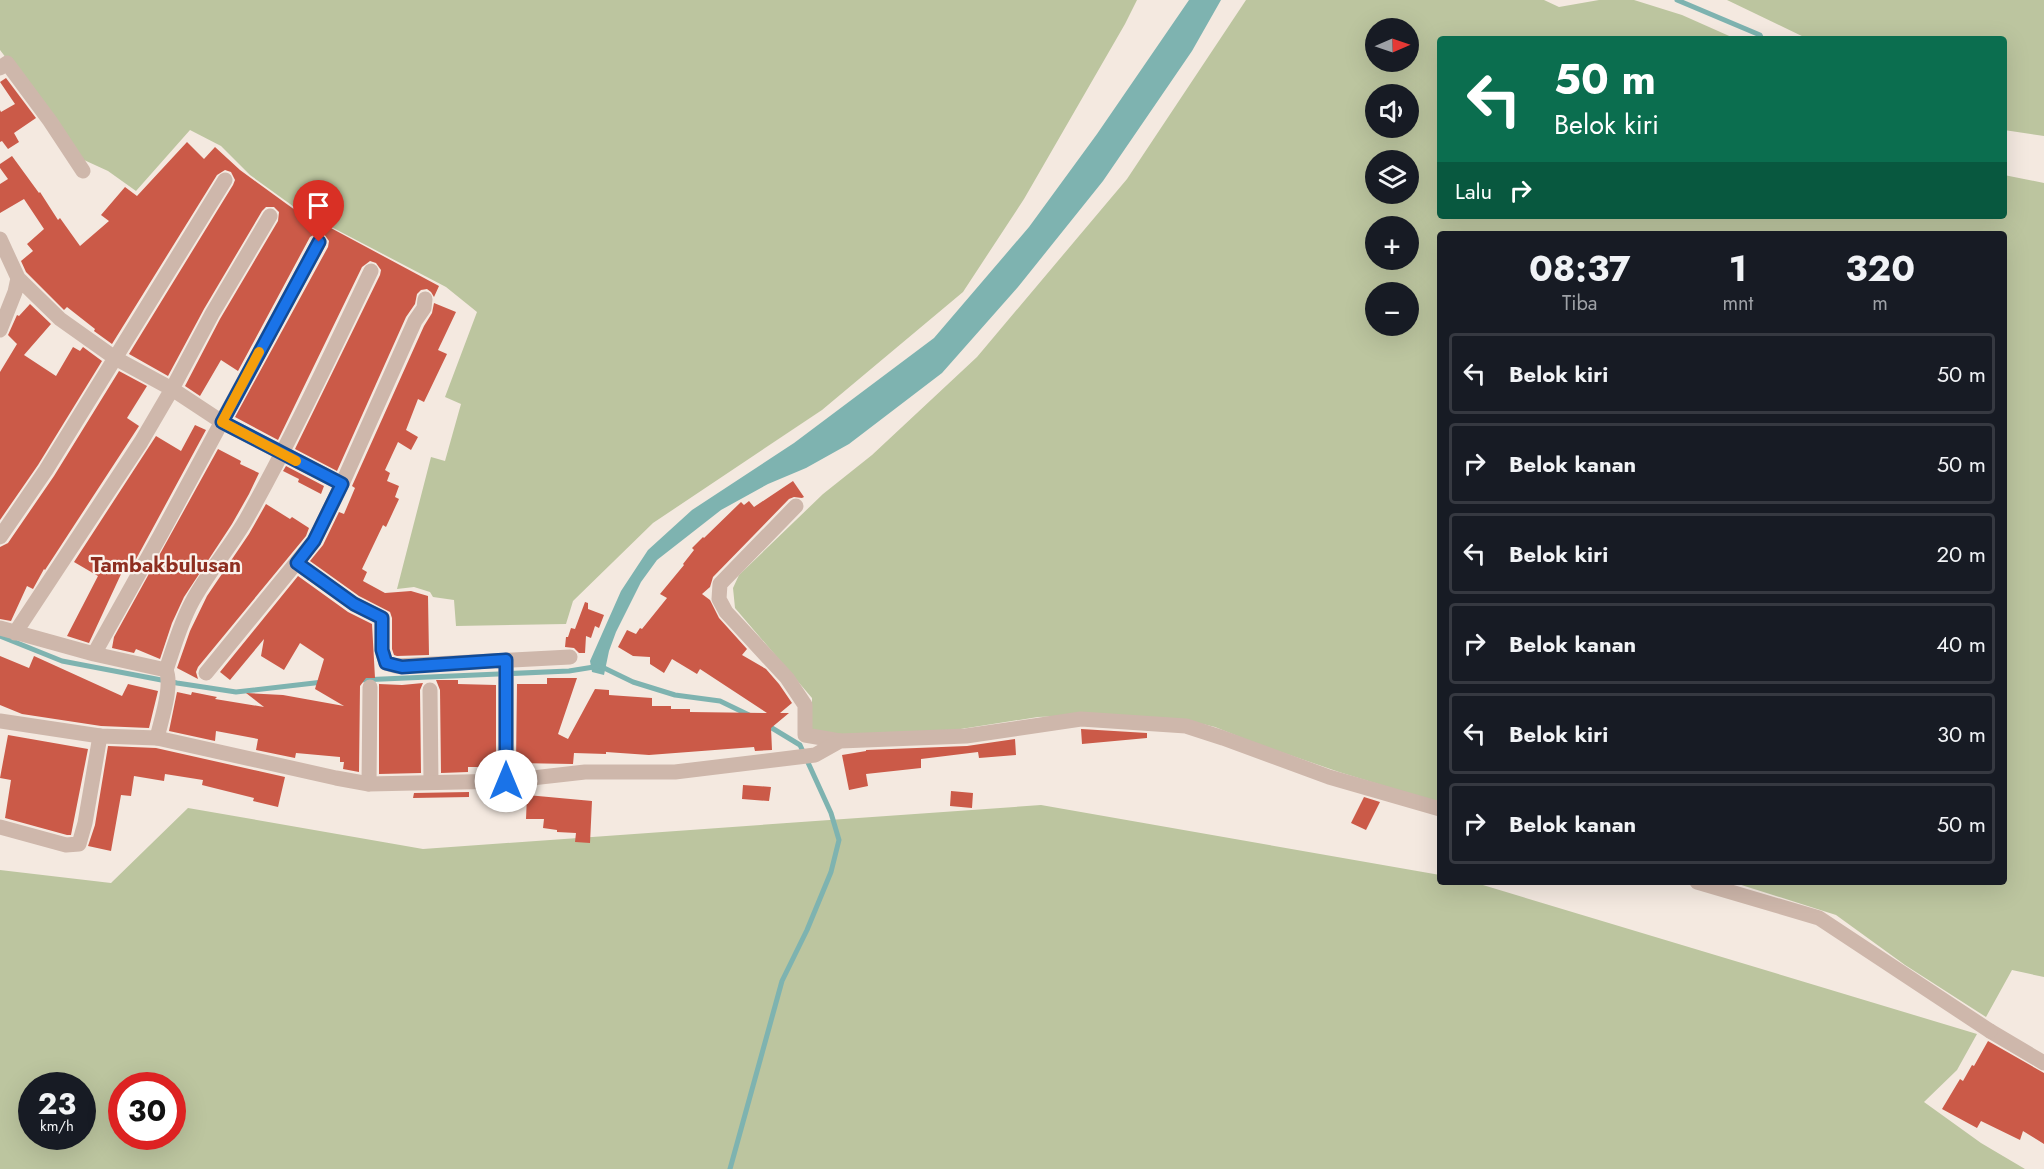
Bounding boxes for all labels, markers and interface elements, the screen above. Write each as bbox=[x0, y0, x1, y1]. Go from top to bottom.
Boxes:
north arrow bbox=[1365, 18, 1419, 72]
map controls bbox=[1365, 18, 1419, 336]
text: 50 m bbox=[1554, 49, 1656, 110]
icon: left bbox=[1455, 60, 1533, 138]
button: sound bbox=[1365, 84, 1419, 138]
text: Belok kiri bbox=[1554, 105, 1659, 144]
button: layers bbox=[1365, 150, 1419, 204]
icon: right bbox=[1504, 174, 1537, 207]
text: Lalu bbox=[1455, 175, 1492, 207]
pin bbox=[293, 180, 344, 242]
icon: arrive bbox=[302, 189, 335, 222]
button: + bbox=[1365, 216, 1419, 270]
text: 08:37 bbox=[1529, 242, 1630, 294]
text: 1 bbox=[1729, 242, 1747, 294]
text: 320 bbox=[1845, 242, 1915, 294]
button: − bbox=[1365, 282, 1419, 336]
text: Tiba bbox=[1562, 289, 1597, 318]
text: mnt bbox=[1722, 289, 1753, 318]
text: m bbox=[1872, 289, 1888, 318]
icon: left bbox=[1458, 357, 1491, 390]
text: Belok kiri bbox=[1509, 358, 1608, 390]
text: 50 m bbox=[1937, 358, 1986, 390]
icon: right bbox=[1458, 447, 1491, 480]
text: Belok kanan bbox=[1509, 448, 1636, 480]
text: 50 m bbox=[1937, 448, 1986, 480]
icon: left bbox=[1458, 537, 1491, 570]
text: Belok kiri bbox=[1509, 538, 1608, 570]
text: 20 m bbox=[1937, 538, 1986, 570]
district label: Tambakbulusan bbox=[91, 550, 241, 580]
icon: right bbox=[1458, 627, 1491, 660]
text: Belok kanan bbox=[1509, 628, 1636, 660]
text: 40 m bbox=[1936, 628, 1986, 660]
icon: left bbox=[1458, 717, 1491, 750]
text: Belok kiri bbox=[1509, 718, 1608, 750]
text: 30 m bbox=[1937, 718, 1986, 750]
position arrow bbox=[474, 749, 538, 813]
icon: right bbox=[1458, 807, 1491, 840]
text: Belok kanan bbox=[1509, 808, 1636, 840]
text: 50 m bbox=[1937, 808, 1986, 840]
speed limit sign: 30 bbox=[108, 1072, 186, 1150]
text: 23 bbox=[38, 1082, 76, 1125]
text: km/h bbox=[40, 1115, 74, 1137]

